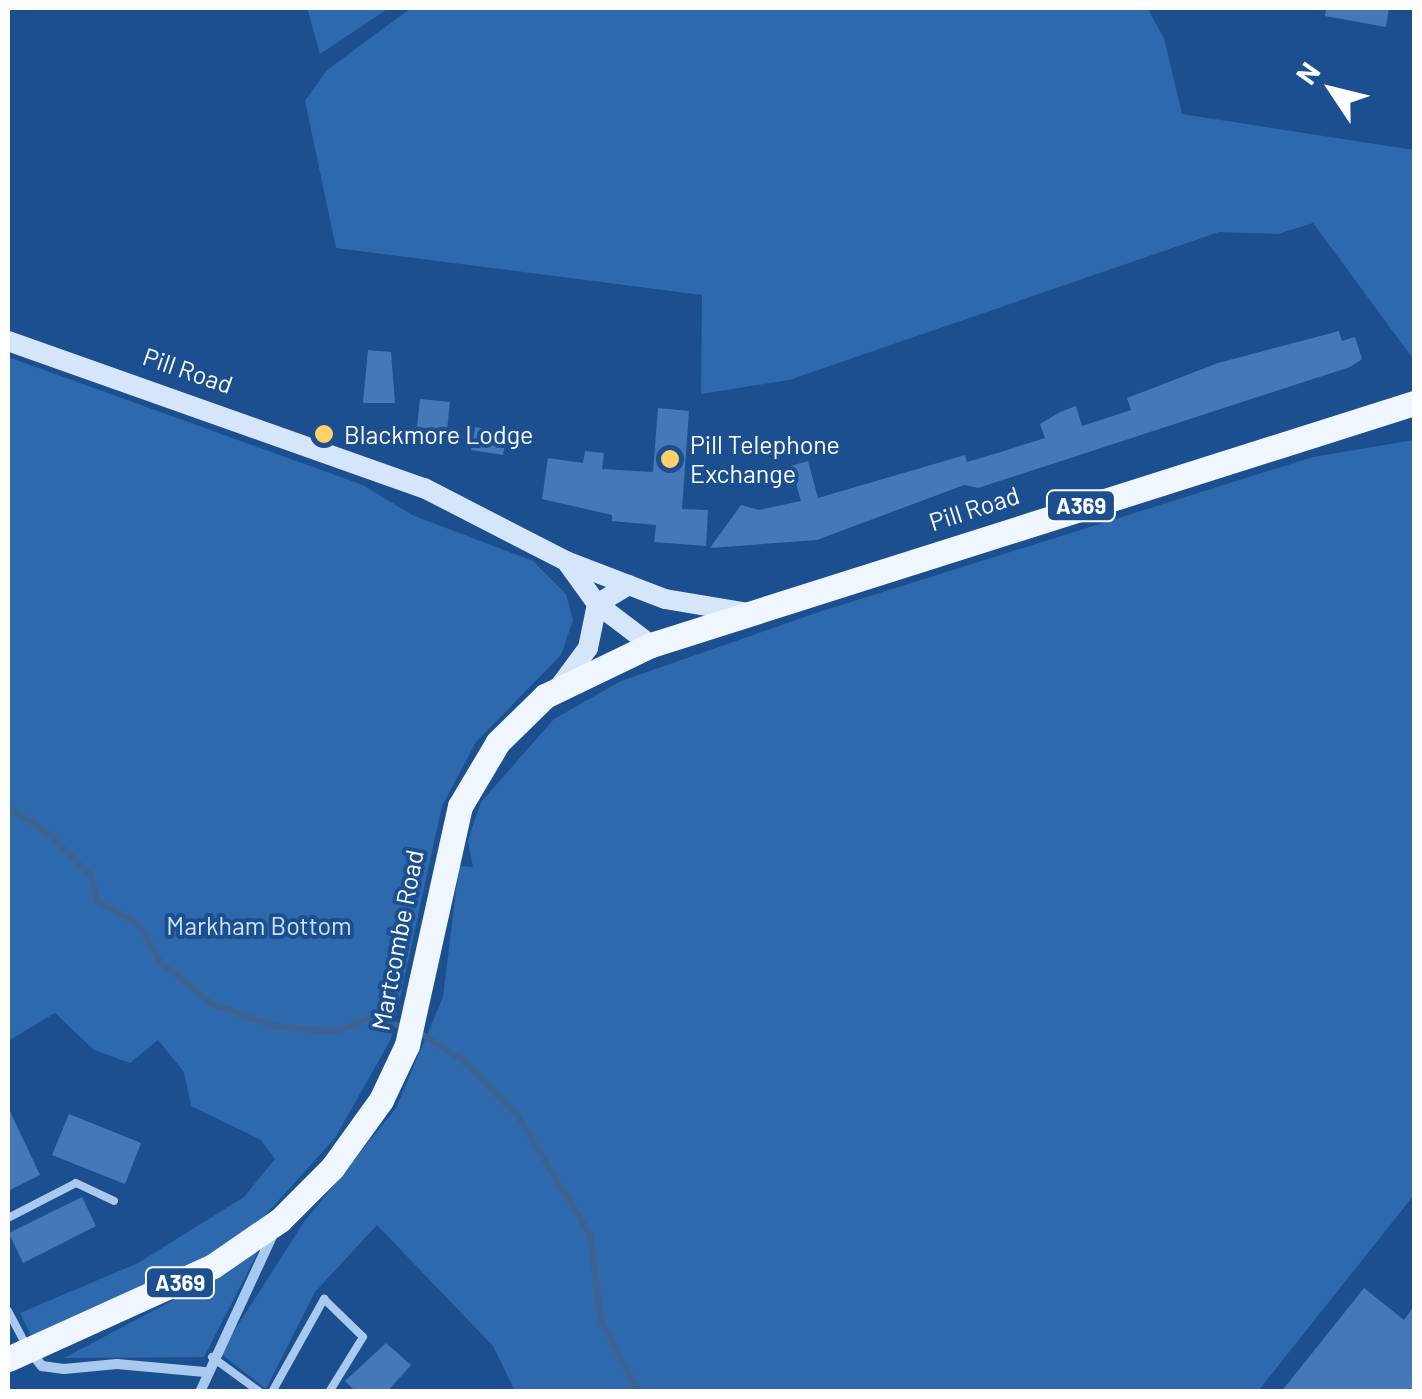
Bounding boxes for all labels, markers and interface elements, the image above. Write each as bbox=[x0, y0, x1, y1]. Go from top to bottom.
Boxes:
north arrow bbox=[1282, 40, 1382, 140]
text: N bbox=[1288, 55, 1327, 90]
street label: Pill Road bbox=[139, 341, 237, 399]
place label: Blackmore Lodge bbox=[344, 419, 533, 449]
marker: Blackmore Lodge bbox=[313, 423, 335, 445]
place label: Pill Telephone Exchange bbox=[690, 430, 840, 489]
marker: Pill Telephone Exchange bbox=[659, 448, 681, 470]
street label: Pill Road bbox=[925, 479, 1023, 537]
road number: A369 bbox=[1044, 489, 1118, 523]
street label: Martcombe Road bbox=[365, 847, 429, 1033]
park label: Markham Bottom bbox=[166, 910, 352, 940]
road number: A369 bbox=[142, 1266, 218, 1300]

